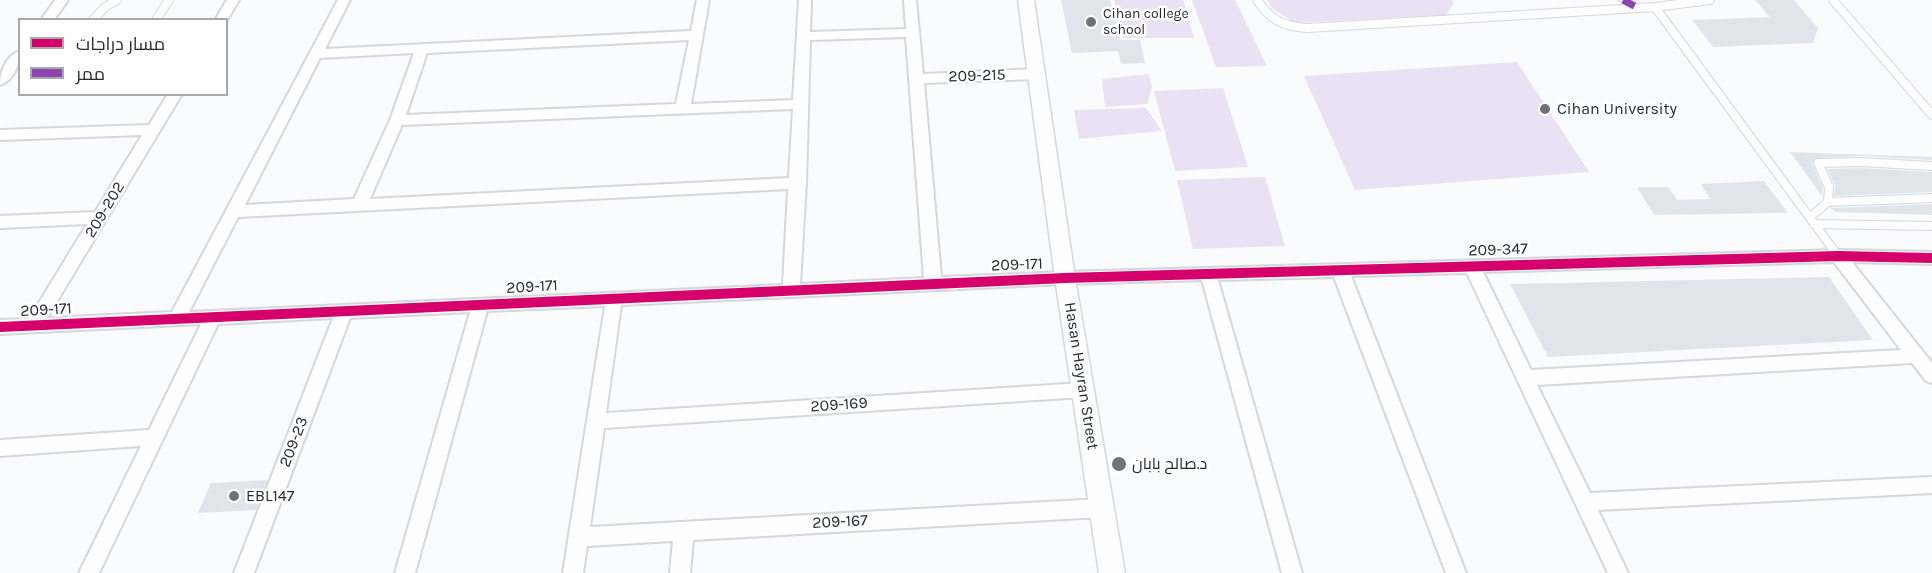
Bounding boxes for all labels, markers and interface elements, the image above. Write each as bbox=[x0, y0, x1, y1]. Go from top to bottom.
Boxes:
place label: Cihan college school bbox=[1103, 6, 1189, 38]
marker: Cihan college school bbox=[1084, 15, 1098, 29]
legend bbox=[18, 18, 228, 96]
text: مسار دراجات bbox=[76, 33, 165, 55]
text: ممر bbox=[76, 63, 105, 85]
street label: 209-215 bbox=[948, 65, 1006, 87]
place label: Cihan University bbox=[1557, 99, 1677, 119]
marker: Cihan University bbox=[1538, 102, 1552, 116]
street label: 209-202 bbox=[81, 179, 129, 241]
street label: 209-347 bbox=[1468, 239, 1528, 261]
street label: 209-171 bbox=[991, 255, 1043, 275]
street label: 209-171 bbox=[506, 276, 558, 298]
street label: 209-171 bbox=[20, 299, 72, 321]
street label: Hasan Hayran Street bbox=[1060, 301, 1102, 451]
street label: 209-169 bbox=[810, 393, 868, 417]
street label: 209-23 bbox=[276, 414, 312, 470]
place label: د.صالح بابان bbox=[1132, 454, 1207, 474]
marker: د.صالح بابان bbox=[1110, 455, 1128, 473]
place label: EBL147 bbox=[246, 486, 294, 506]
marker: EBL147 bbox=[227, 489, 241, 503]
street label: 209-167 bbox=[812, 511, 868, 533]

